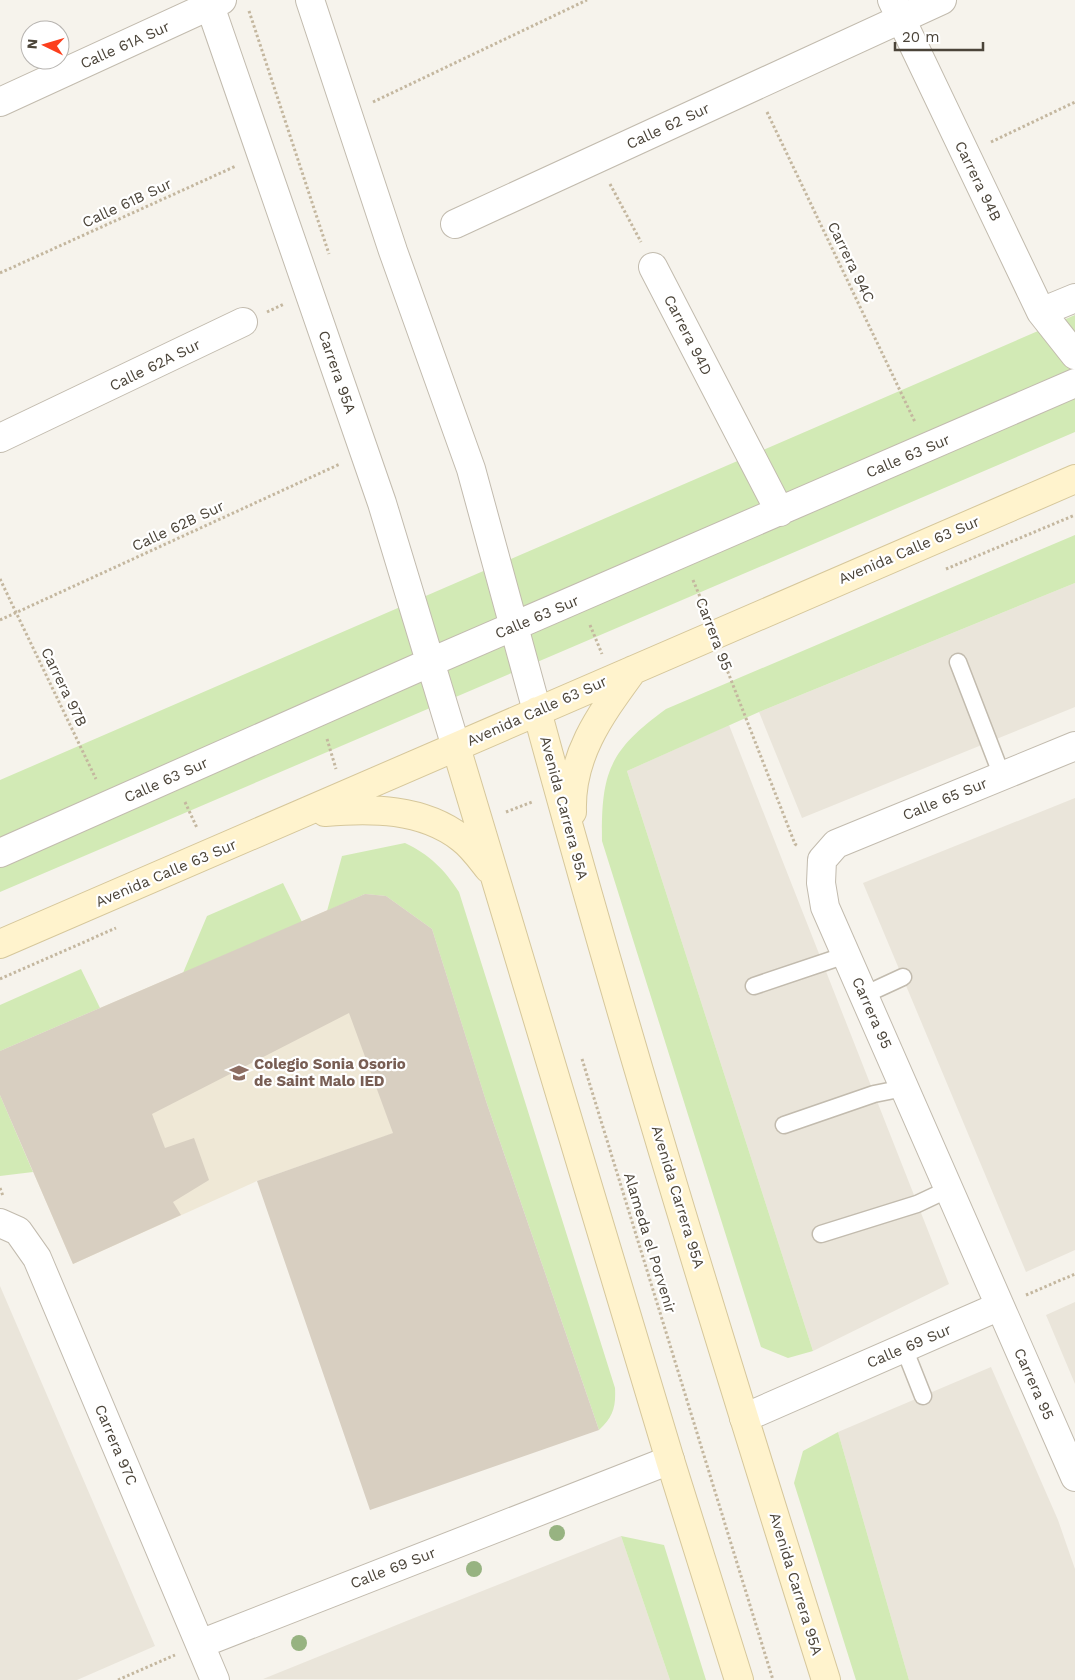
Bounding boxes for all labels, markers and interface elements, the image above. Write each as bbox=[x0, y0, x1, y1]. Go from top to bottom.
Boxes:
street label: Calle 61A Sur bbox=[77, 17, 173, 73]
north arrow bbox=[20, 20, 70, 70]
scale bar bbox=[895, 20, 982, 52]
text: 20 m bbox=[902, 28, 940, 46]
text: N bbox=[24, 38, 40, 50]
street label: Calle 62 Sur bbox=[624, 99, 712, 153]
street label: Carrera 94B bbox=[951, 138, 1005, 224]
street label: Calle 61B Sur bbox=[79, 174, 175, 232]
street label: Carrera 94C bbox=[824, 219, 878, 305]
street label: Carrera 94D bbox=[660, 292, 716, 378]
street label: Carrera 95A bbox=[314, 328, 360, 416]
street label: Calle 62A Sur bbox=[107, 335, 203, 395]
street label: Calle 63 Sur bbox=[863, 430, 953, 482]
street label: Calle 62B Sur bbox=[129, 497, 227, 555]
street label: Avenida Calle 63 Sur bbox=[836, 512, 982, 588]
street label: Calle 63 Sur bbox=[492, 591, 582, 643]
street label: Carrera 95 bbox=[692, 595, 736, 673]
street label: Carrera 97B bbox=[37, 645, 91, 729]
street label: Avenida Calle 63 Sur bbox=[464, 672, 610, 750]
street label: Avenida Carrera 95A bbox=[536, 734, 592, 882]
street label: Calle 63 Sur bbox=[121, 754, 211, 806]
street label: Calle 65 Sur bbox=[900, 774, 990, 824]
street label: Avenida Calle 63 Sur bbox=[93, 835, 239, 911]
street label: Carrera 95 bbox=[848, 974, 896, 1052]
place label: Colegio Sonia Osorio de Saint Malo IED bbox=[254, 1055, 406, 1090]
school or university icon: Colegio Sonia Osorio de Saint Malo IED bbox=[228, 1062, 250, 1084]
street label: Avenida Carrera 95A bbox=[648, 1123, 708, 1271]
street label: Alameda el Porvenir bbox=[620, 1170, 680, 1316]
street label: Calle 69 Sur bbox=[864, 1320, 954, 1372]
street label: Carrera 95 bbox=[1010, 1345, 1058, 1423]
street label: Carrera 97C bbox=[91, 1402, 141, 1488]
street label: Avenida Carrera 95A bbox=[766, 1510, 826, 1658]
street label: Calle 69 Sur bbox=[348, 1543, 438, 1593]

